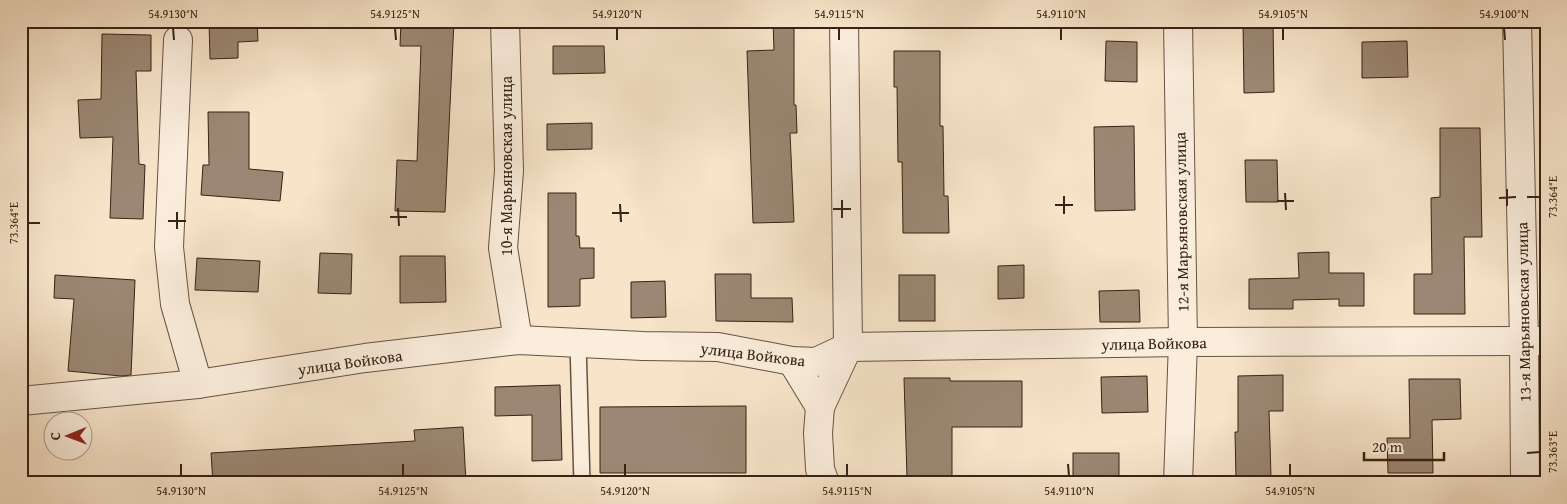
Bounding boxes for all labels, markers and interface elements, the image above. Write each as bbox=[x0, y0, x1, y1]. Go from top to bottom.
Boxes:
text: 54.9130°N bbox=[148, 5, 198, 22]
text: 54.9125°N bbox=[370, 5, 420, 22]
text: 54.9120°N bbox=[592, 5, 642, 22]
text: 54.9115°N bbox=[814, 5, 864, 22]
text: 54.9110°N bbox=[1036, 5, 1086, 22]
text: 54.9105°N bbox=[1258, 5, 1308, 22]
text: 54.9100°N bbox=[1479, 5, 1529, 22]
street label: 10-я Марьяновская улица bbox=[494, 76, 518, 256]
street label: 12-я Марьяновская улица bbox=[1167, 131, 1195, 312]
text: 73.364°E bbox=[1544, 176, 1561, 218]
text: 73.364°E bbox=[5, 202, 22, 244]
street label: 13-я Марьяновская улица bbox=[1509, 221, 1537, 402]
street label: улица Войкова bbox=[1100, 330, 1207, 356]
street label: улица Войкова bbox=[698, 336, 807, 372]
street label: улица Войкова bbox=[295, 343, 404, 381]
north arrow bbox=[42, 412, 92, 462]
scale bar bbox=[1364, 429, 1444, 461]
text: 73.363°E bbox=[1544, 431, 1561, 473]
text: С bbox=[45, 432, 65, 440]
text: 20 m bbox=[1372, 436, 1403, 457]
text: 54.9130°N bbox=[156, 482, 206, 499]
text: 54.9125°N bbox=[378, 482, 428, 499]
text: 54.9120°N bbox=[600, 482, 650, 499]
text: 54.9115°N bbox=[822, 482, 872, 499]
text: 54.9110°N bbox=[1044, 482, 1094, 499]
text: 54.9105°N bbox=[1265, 482, 1315, 499]

